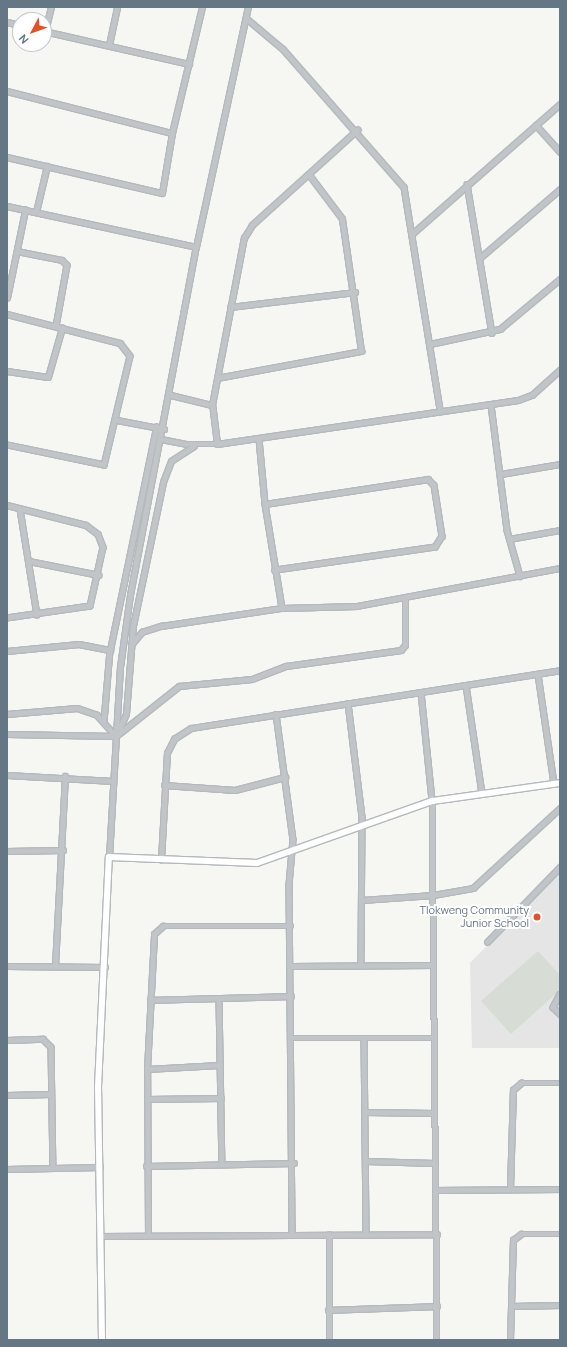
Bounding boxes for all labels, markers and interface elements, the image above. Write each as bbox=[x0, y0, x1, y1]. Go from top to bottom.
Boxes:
north arrow bbox=[12, 12, 52, 52]
text: N bbox=[15, 32, 32, 47]
place label: Tlokweng Community Junior School bbox=[419, 904, 529, 930]
marker: Tlokweng Community Junior School bbox=[532, 912, 542, 922]

